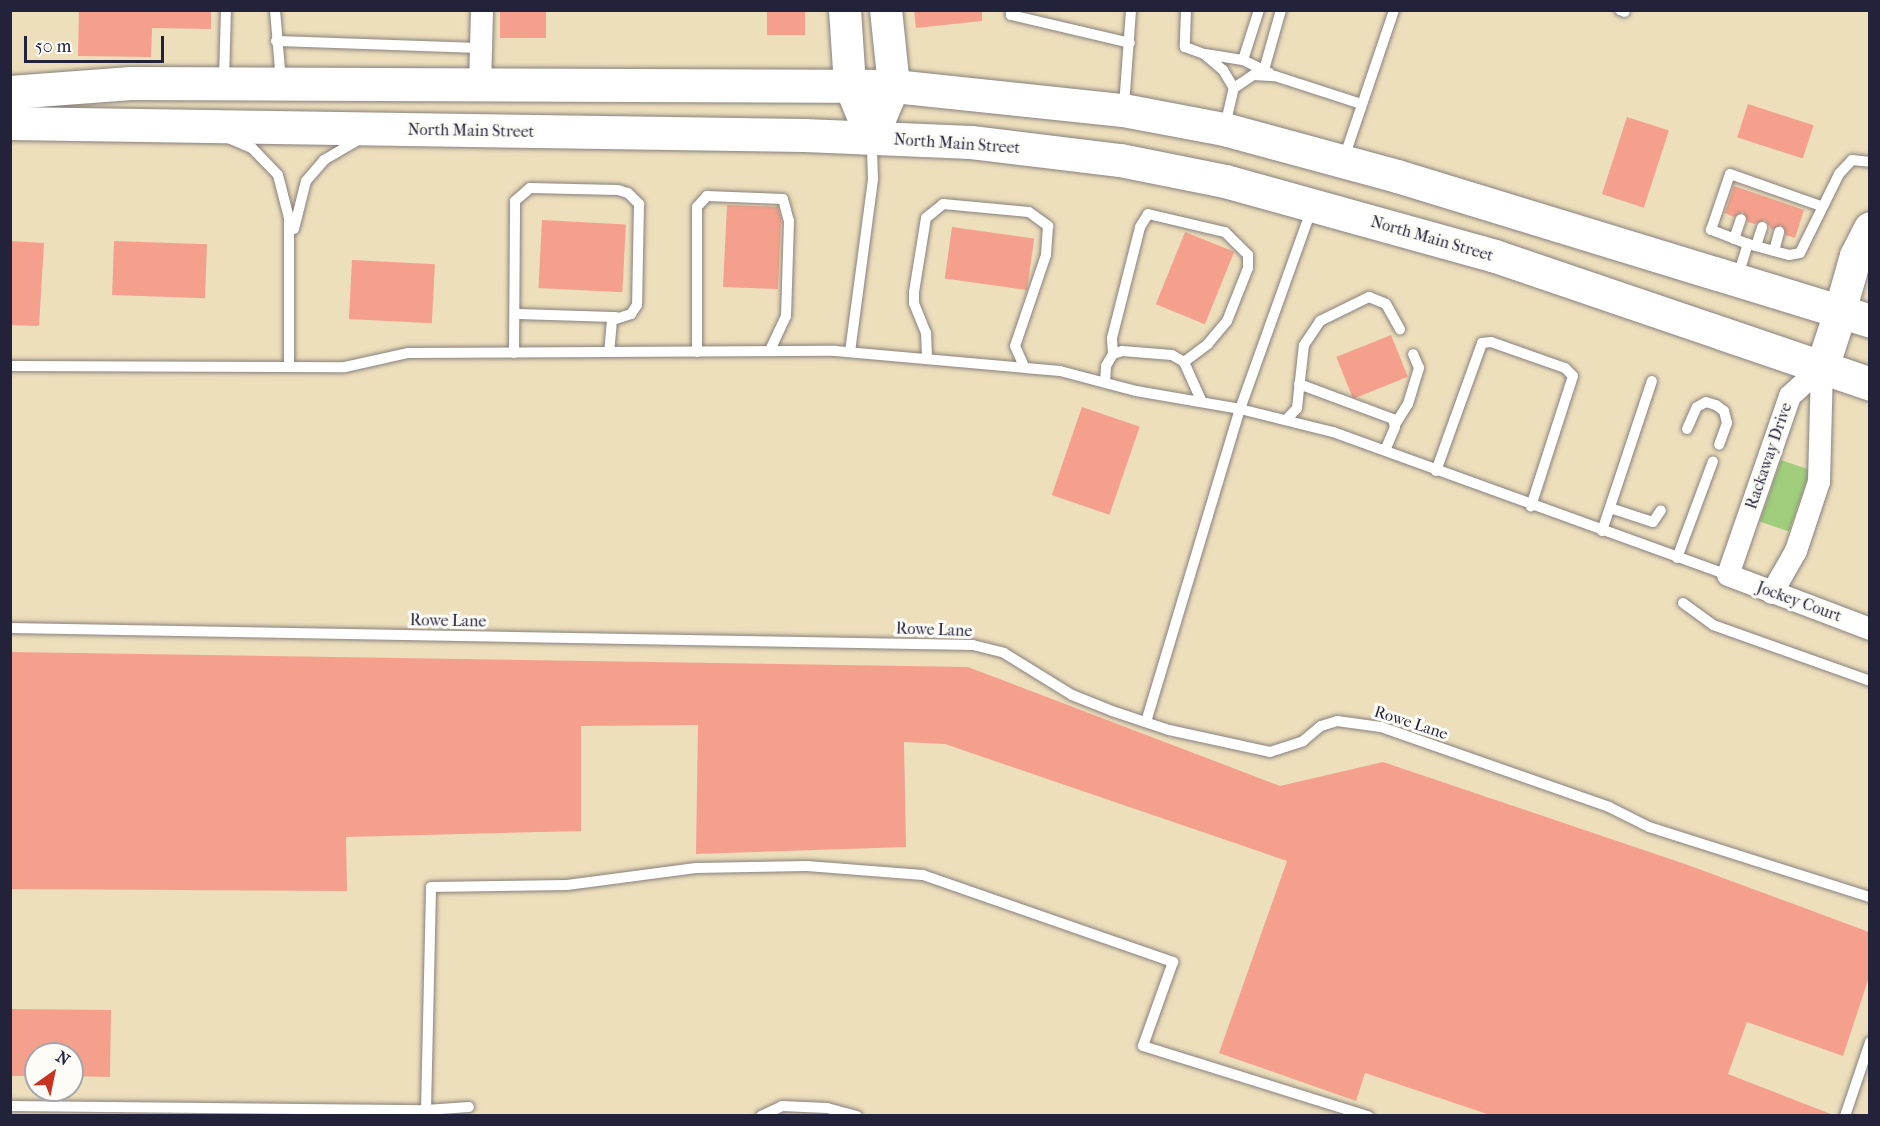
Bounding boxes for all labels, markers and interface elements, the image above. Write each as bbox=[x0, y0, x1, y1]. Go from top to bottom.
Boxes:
scale bar bbox=[27, 24, 166, 62]
text: 50 m bbox=[35, 36, 71, 57]
street label: North Main Street bbox=[408, 120, 534, 142]
street label: North Main Street bbox=[893, 130, 1021, 158]
street label: North Main Street bbox=[1369, 212, 1495, 266]
street label: Rackaway Drive bbox=[1742, 400, 1796, 512]
street label: Jockey Court bbox=[1754, 578, 1844, 626]
street label: Rowe Lane bbox=[410, 611, 486, 631]
street label: Rowe Lane bbox=[896, 619, 972, 641]
street label: Rowe Lane bbox=[1372, 702, 1450, 744]
north arrow bbox=[24, 1042, 84, 1102]
text: N bbox=[53, 1047, 73, 1069]

